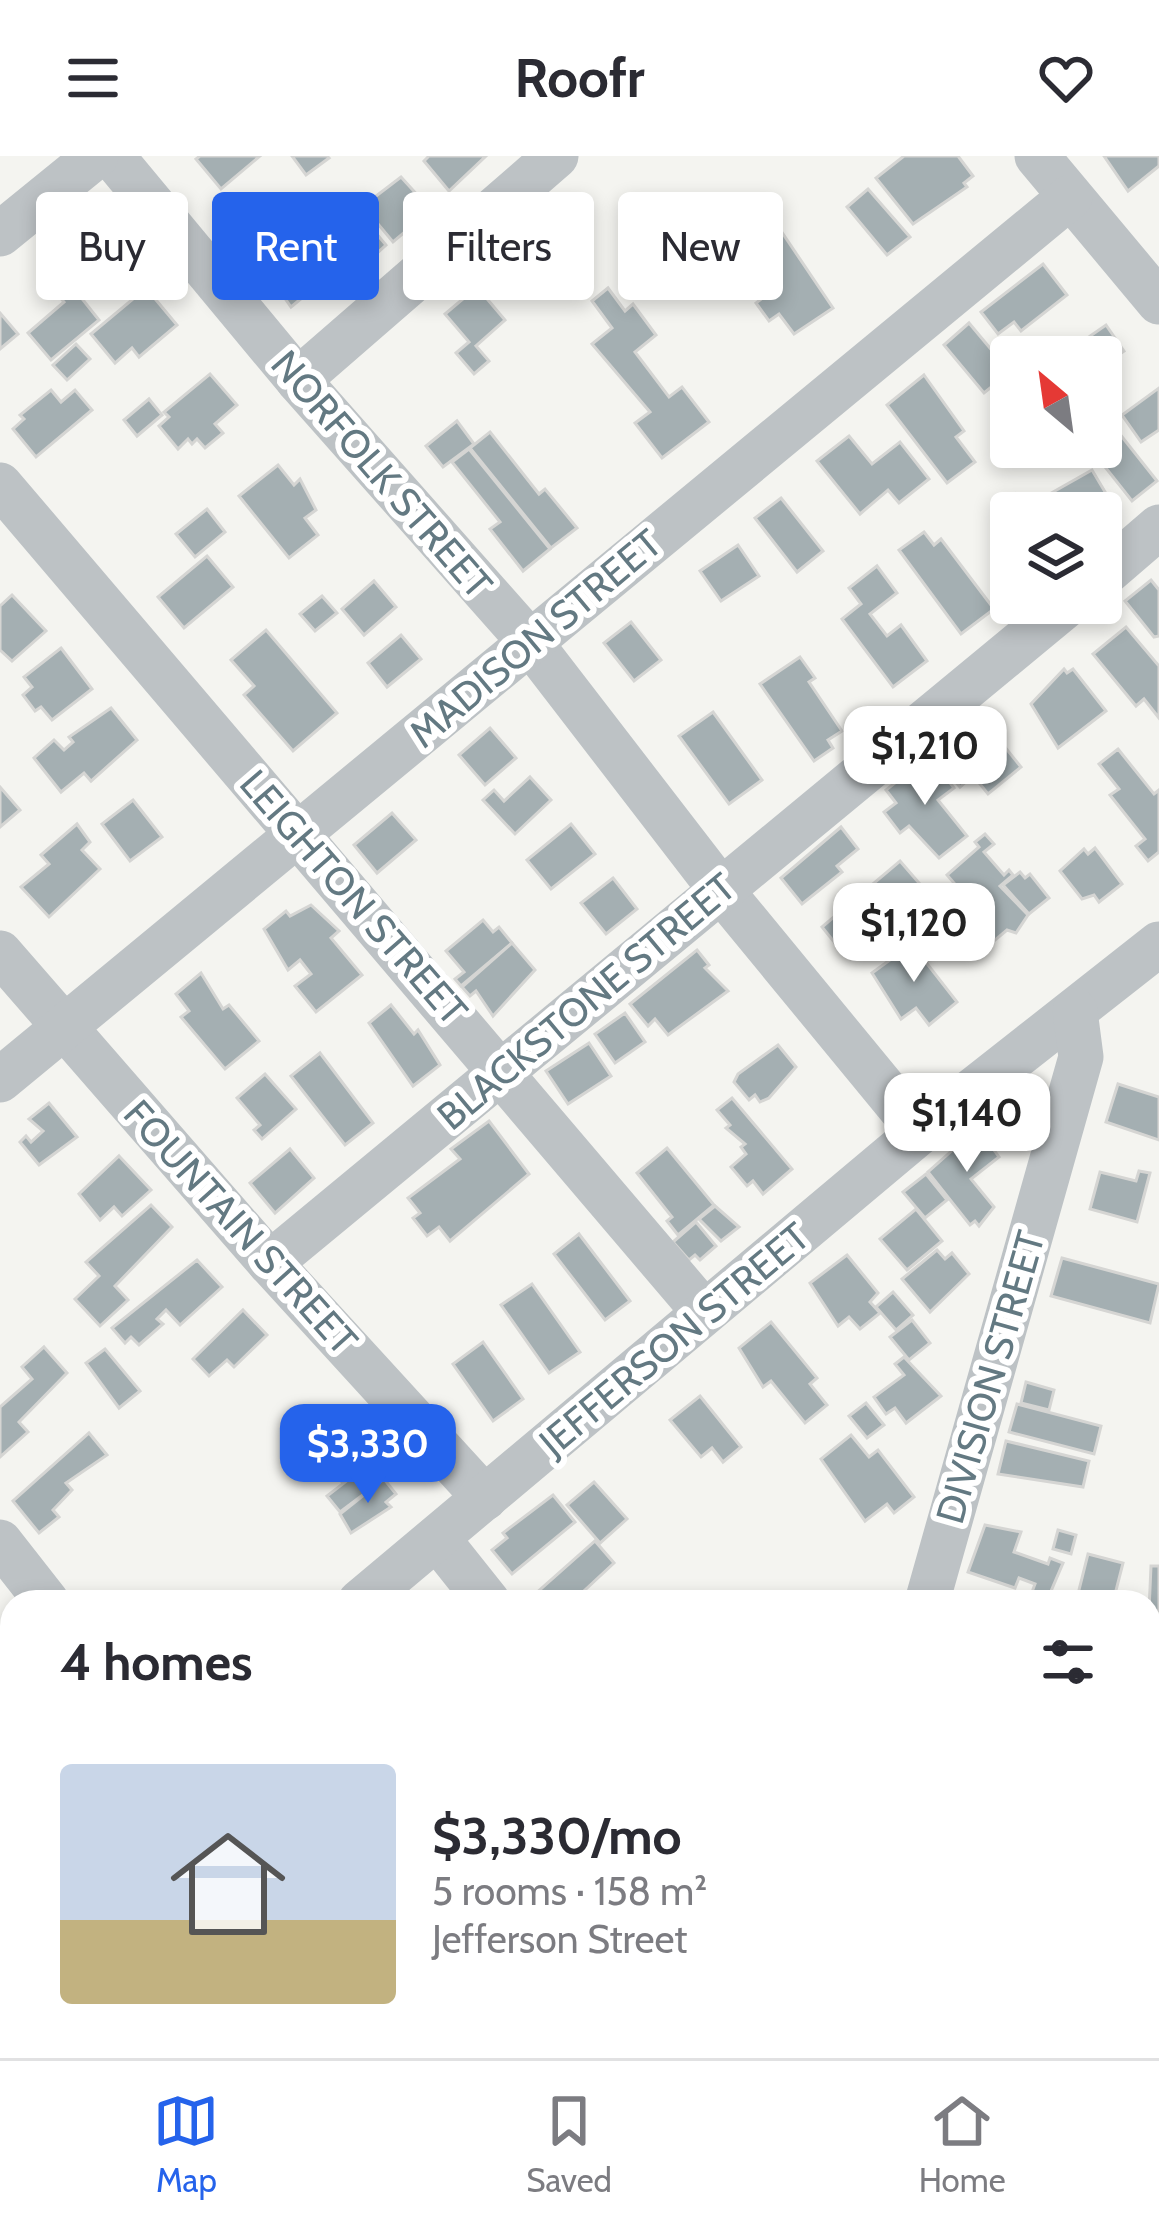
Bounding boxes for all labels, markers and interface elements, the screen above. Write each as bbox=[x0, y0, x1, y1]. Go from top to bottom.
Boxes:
icon: menu bbox=[60, 45, 126, 111]
text: Roofr bbox=[514, 45, 645, 111]
icon: heart bbox=[1033, 45, 1099, 111]
chip: Buy bbox=[36, 192, 188, 300]
chip: Rent bbox=[212, 192, 379, 300]
chip: Filters bbox=[403, 192, 594, 300]
chip: New bbox=[618, 192, 783, 300]
north arrow bbox=[990, 336, 1122, 468]
map controls bbox=[990, 336, 1122, 624]
street label: NORFOLK STREET bbox=[261, 340, 503, 608]
button: layers bbox=[990, 492, 1122, 624]
street label: MADISON STREET bbox=[399, 519, 671, 757]
pin: $1,210 bbox=[827, 706, 1023, 808]
text: $1,210 bbox=[871, 721, 979, 769]
street label: LEIGHTON STREET bbox=[230, 760, 478, 1034]
street label: BLACKSTONE STREET bbox=[427, 862, 745, 1140]
pin: $1,120 bbox=[816, 883, 1012, 985]
text: $1,120 bbox=[860, 898, 968, 946]
pin: $1,140 bbox=[869, 1073, 1065, 1175]
text: $1,140 bbox=[911, 1088, 1023, 1136]
street label: FOUNTAIN STREET bbox=[114, 1090, 368, 1364]
street label: JEFFERSON STREET bbox=[529, 1212, 819, 1467]
street label: DIVISION STREET bbox=[925, 1225, 1055, 1529]
pin: $3,330 bbox=[270, 1404, 466, 1506]
text: $3,330 bbox=[307, 1419, 429, 1467]
icon: filters bbox=[1035, 1629, 1101, 1695]
text: 4 homes bbox=[60, 1631, 252, 1693]
text: $3,330/mo bbox=[432, 1805, 682, 1867]
icon: home bbox=[156, 1812, 300, 1956]
text: 5 rooms · 158 m² bbox=[432, 1867, 707, 1915]
text: Jefferson Street bbox=[432, 1915, 688, 1963]
tab: Map bbox=[153, 2088, 219, 2200]
tab: Saved bbox=[526, 2088, 612, 2200]
tab: Home bbox=[919, 2088, 1006, 2200]

